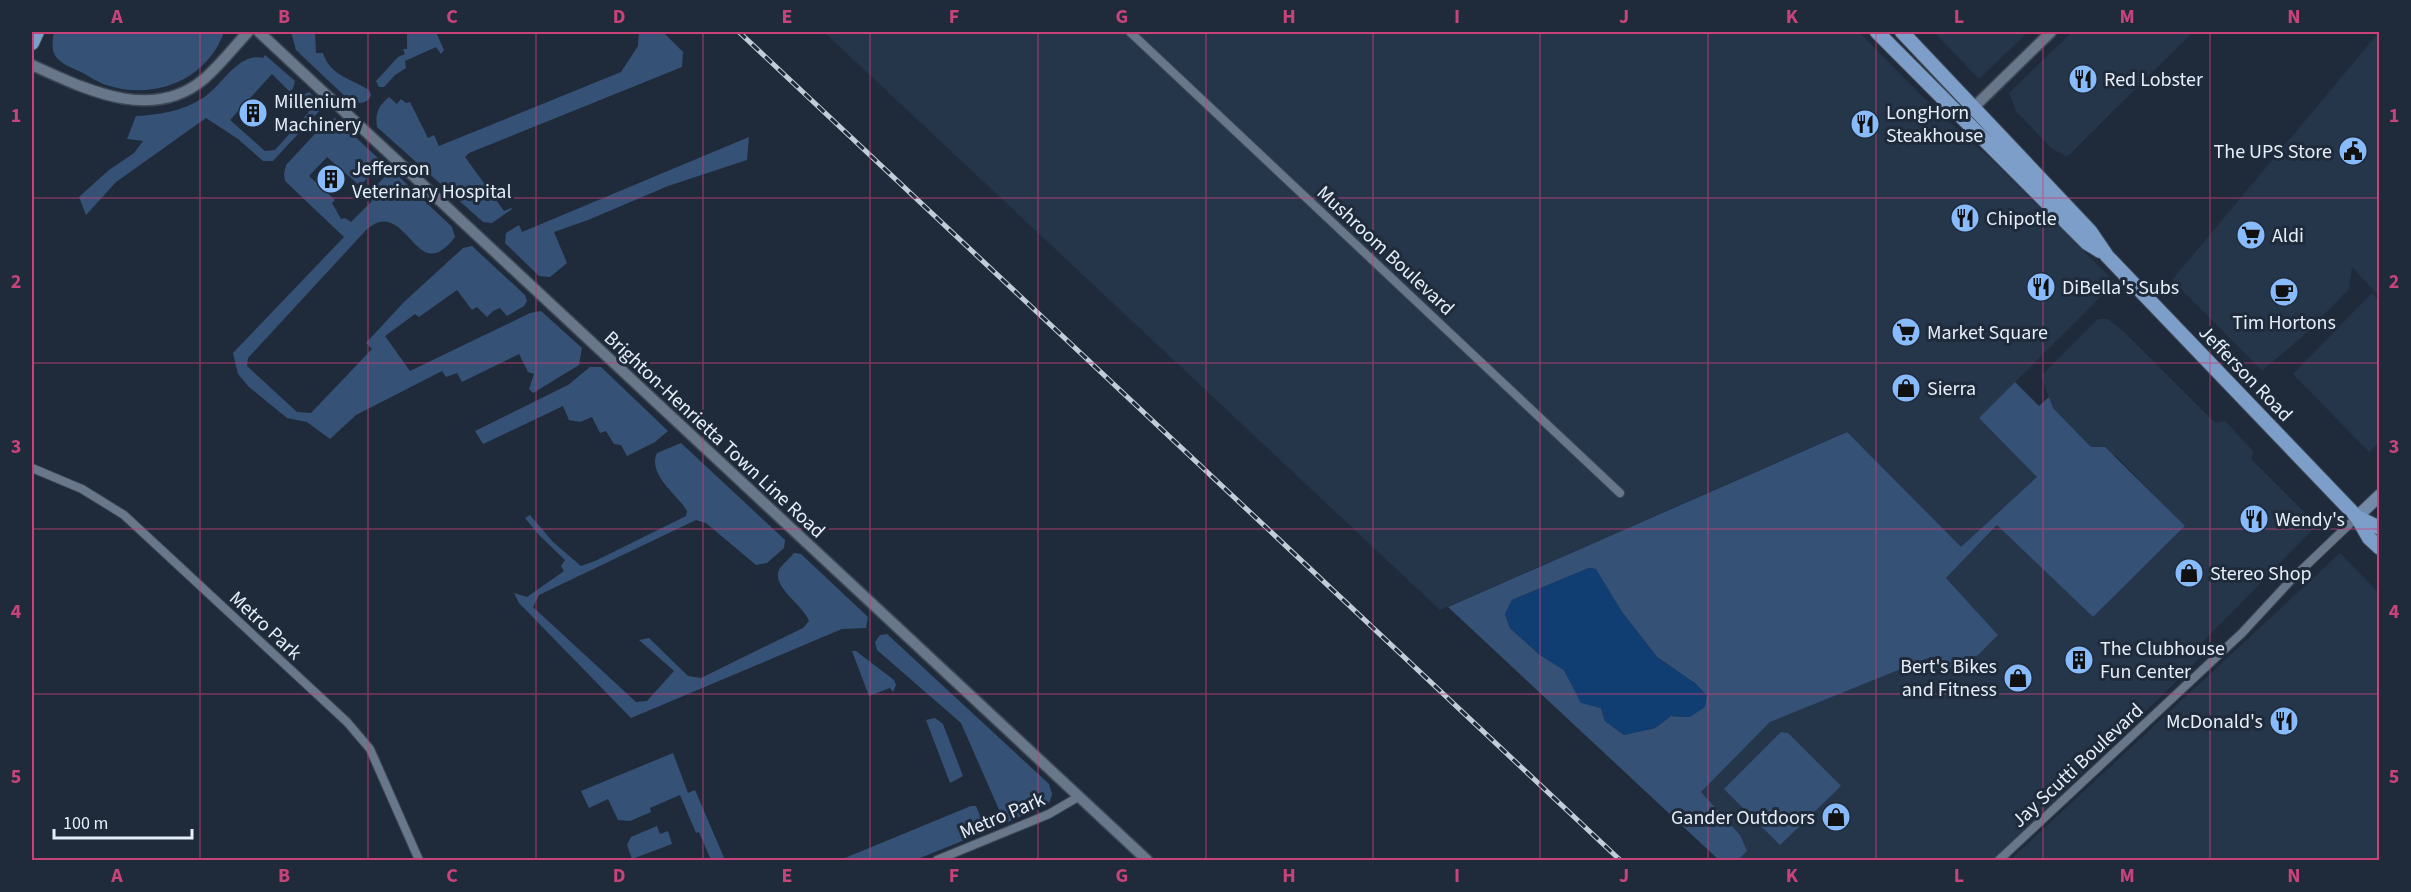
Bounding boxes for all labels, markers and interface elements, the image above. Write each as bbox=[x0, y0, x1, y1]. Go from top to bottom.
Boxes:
text: A bbox=[110, 3, 123, 31]
text: B bbox=[278, 3, 290, 31]
text: C bbox=[446, 3, 458, 31]
text: D bbox=[613, 3, 625, 31]
text: E bbox=[782, 3, 792, 31]
text: F bbox=[949, 3, 959, 31]
text: G bbox=[1116, 3, 1128, 31]
text: H bbox=[1282, 3, 1296, 31]
text: I bbox=[1454, 3, 1460, 31]
text: J bbox=[1619, 3, 1629, 31]
text: K bbox=[1786, 3, 1799, 31]
text: L bbox=[1954, 3, 1964, 31]
text: M bbox=[2119, 3, 2135, 31]
text: N bbox=[2287, 3, 2301, 31]
restaurant icon: Red Lobster bbox=[2067, 63, 2099, 95]
place label: Red Lobster bbox=[2104, 66, 2203, 94]
place label: Millenium Machinery bbox=[274, 88, 362, 139]
building icon: Millenium Machinery bbox=[237, 97, 269, 129]
place label: LongHorn Steakhouse bbox=[1886, 99, 1983, 150]
text: 1 bbox=[11, 102, 21, 130]
text: 1 bbox=[2389, 102, 2399, 130]
restaurant icon: LongHorn Steakhouse bbox=[1849, 108, 1881, 140]
public building icon: The UPS Store bbox=[2337, 135, 2369, 167]
place label: The UPS Store bbox=[2214, 138, 2332, 166]
place label: Jefferson Veterinary Hospital bbox=[352, 155, 512, 206]
building icon: Jefferson Veterinary Hospital bbox=[315, 163, 347, 195]
street label: Mushroom Boulevard bbox=[1310, 179, 1460, 322]
restaurant icon: Chipotle bbox=[1949, 202, 1981, 234]
place label: Chipotle bbox=[1986, 205, 2057, 233]
supermarket icon: Aldi bbox=[2235, 219, 2267, 251]
place label: Aldi bbox=[2272, 222, 2304, 250]
text: 2 bbox=[11, 268, 21, 296]
text: 2 bbox=[2389, 268, 2399, 296]
restaurant icon: DiBella's Subs bbox=[2025, 271, 2057, 303]
place label: DiBella's Subs bbox=[2062, 274, 2179, 302]
cafe icon: Tim Hortons bbox=[2268, 276, 2300, 308]
place label: Tim Hortons bbox=[2232, 309, 2336, 337]
supermarket icon: Market Square bbox=[1890, 316, 1922, 348]
place label: Market Square bbox=[1927, 319, 2048, 347]
street label: Jefferson Road bbox=[2192, 319, 2299, 428]
street label: Brighton-Henrietta Town Line Road bbox=[598, 324, 831, 545]
shop icon: Sierra bbox=[1890, 372, 1922, 404]
place label: Sierra bbox=[1927, 375, 1976, 403]
text: 3 bbox=[11, 433, 21, 461]
text: 3 bbox=[2389, 433, 2399, 461]
restaurant icon: Wendy's bbox=[2238, 503, 2270, 535]
place label: Wendy's bbox=[2275, 506, 2345, 534]
shop icon: Stereo Shop bbox=[2173, 557, 2205, 589]
place label: Stereo Shop bbox=[2210, 560, 2312, 588]
street label: Metro Park bbox=[223, 585, 308, 667]
text: 4 bbox=[11, 598, 22, 626]
text: 4 bbox=[2389, 598, 2400, 626]
place label: The Clubhouse Fun Center bbox=[2100, 635, 2225, 686]
building icon: The Clubhouse Fun Center bbox=[2063, 644, 2095, 676]
place label: Bert's Bikes and Fitness bbox=[1900, 653, 1997, 704]
shop icon: Bert's Bikes and Fitness bbox=[2002, 662, 2034, 694]
street label: Jay Scutti Boulevard bbox=[2006, 697, 2150, 834]
restaurant icon: McDonald's bbox=[2268, 705, 2300, 737]
place label: McDonald's bbox=[2166, 708, 2263, 736]
text: 5 bbox=[11, 763, 21, 791]
text: 5 bbox=[2389, 763, 2399, 791]
street label: Metro Park bbox=[955, 785, 1049, 846]
shop icon: Gander Outdoors bbox=[1820, 801, 1852, 833]
scale bar bbox=[54, 802, 192, 840]
place label: Gander Outdoors bbox=[1671, 804, 1815, 832]
text: 100 m bbox=[63, 811, 108, 836]
text: A bbox=[110, 862, 123, 890]
text: B bbox=[278, 862, 290, 890]
text: C bbox=[446, 862, 458, 890]
text: D bbox=[613, 862, 625, 890]
text: E bbox=[782, 862, 792, 890]
text: F bbox=[949, 862, 959, 890]
text: G bbox=[1116, 862, 1128, 890]
text: H bbox=[1282, 862, 1296, 890]
text: I bbox=[1454, 862, 1460, 890]
text: J bbox=[1619, 862, 1629, 890]
text: K bbox=[1786, 862, 1799, 890]
text: L bbox=[1954, 862, 1964, 890]
text: M bbox=[2119, 862, 2135, 890]
text: N bbox=[2287, 862, 2301, 890]

